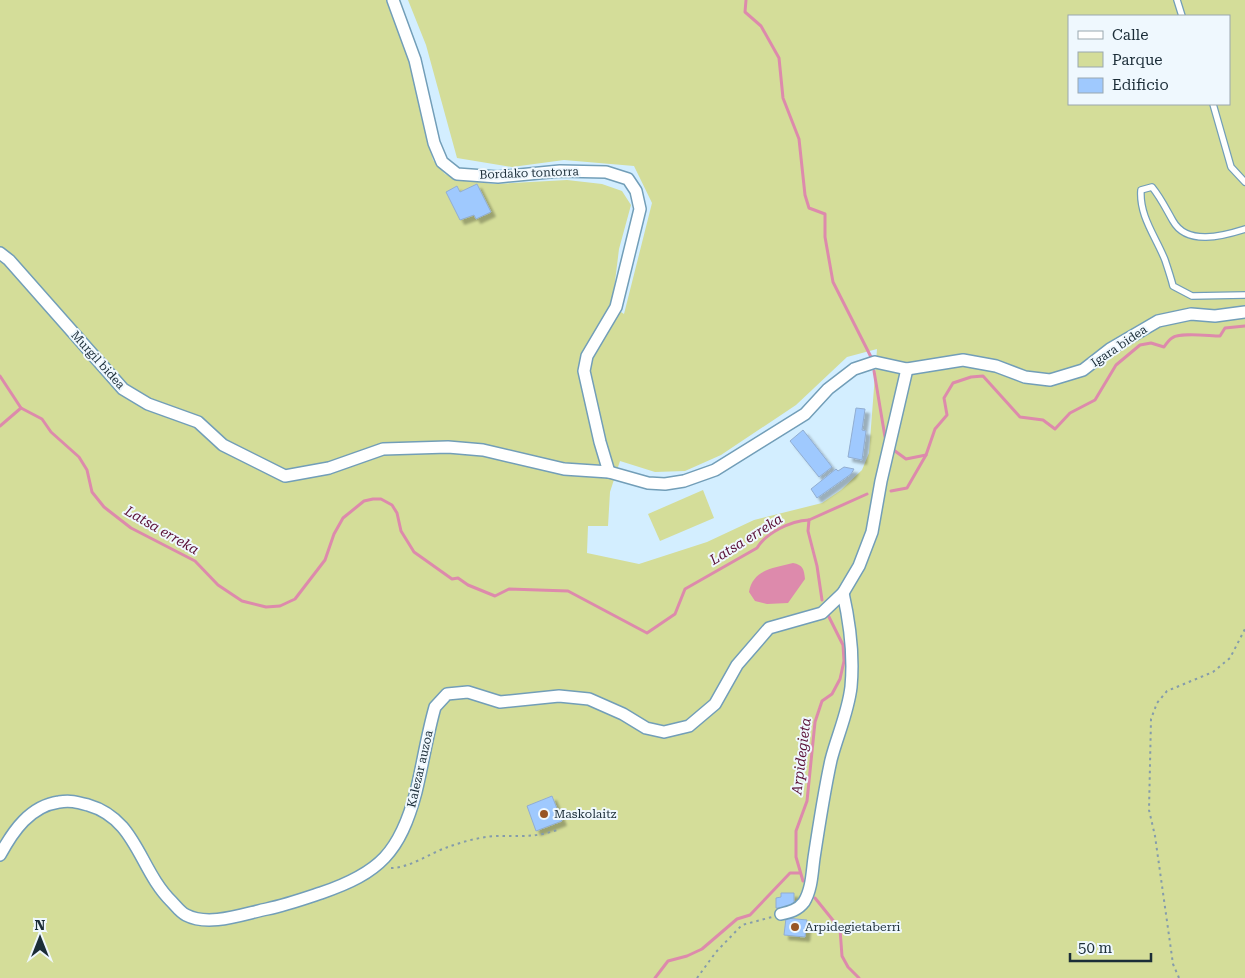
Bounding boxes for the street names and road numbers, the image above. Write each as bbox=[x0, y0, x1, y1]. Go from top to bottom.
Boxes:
street label: Bordako tontorra bbox=[479, 164, 579, 182]
street label: Igara bidea bbox=[1088, 322, 1150, 370]
street label: Murgil bidea bbox=[68, 328, 128, 392]
street label: Kalezar auzoa bbox=[404, 729, 436, 809]

